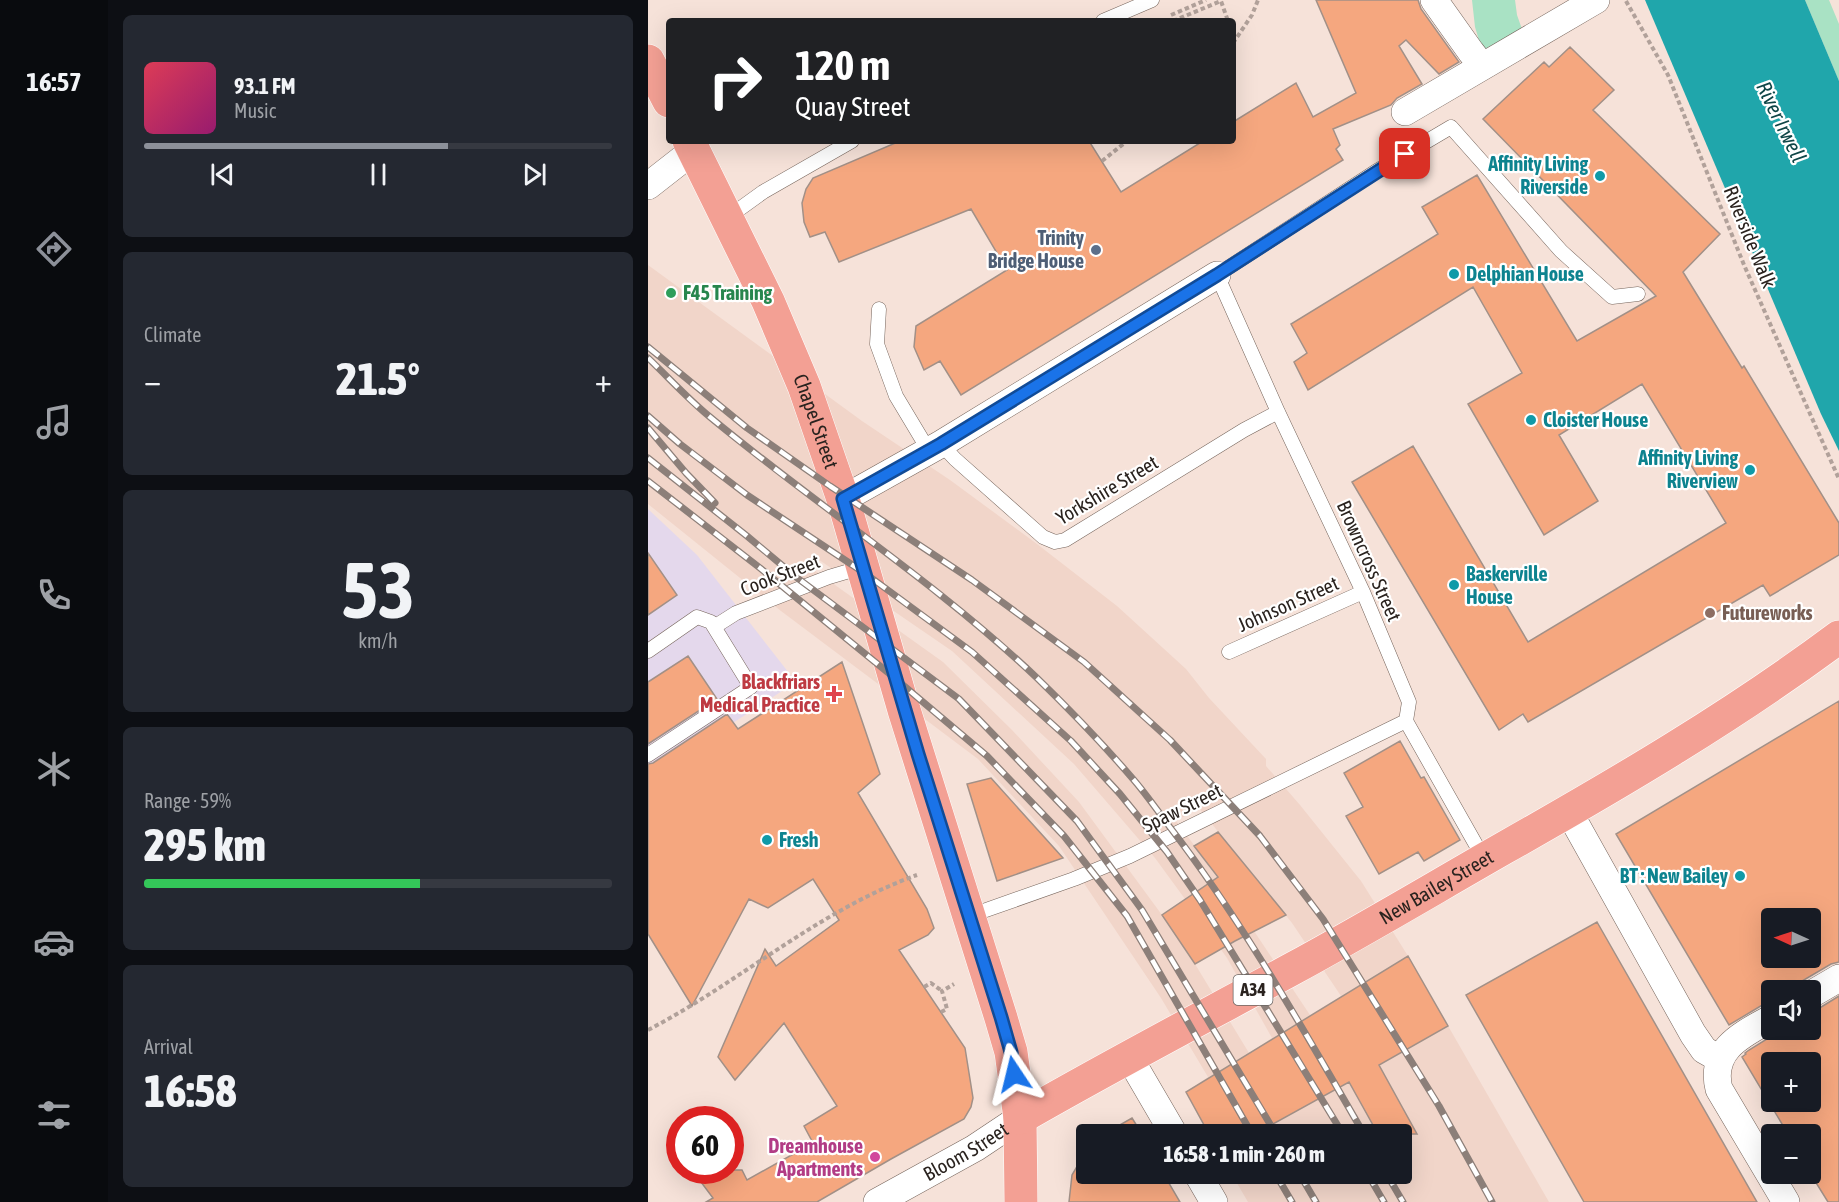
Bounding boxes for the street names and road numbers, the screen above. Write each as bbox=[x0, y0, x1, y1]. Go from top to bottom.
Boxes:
street label: Riverside Walk bbox=[1720, 182, 1781, 291]
street label: Chapel Street bbox=[789, 370, 844, 472]
street label: Yorkshire Street bbox=[1052, 450, 1162, 529]
street label: Browncross Street bbox=[1333, 497, 1406, 625]
street label: Cook Street bbox=[737, 549, 823, 600]
street label: Johnson Street bbox=[1234, 571, 1342, 636]
street label: Spaw Street bbox=[1138, 778, 1226, 837]
street label: New Bailey Street bbox=[1375, 845, 1497, 929]
road number: A34 bbox=[1234, 975, 1272, 1005]
street label: Bloom Street bbox=[919, 1117, 1012, 1185]

